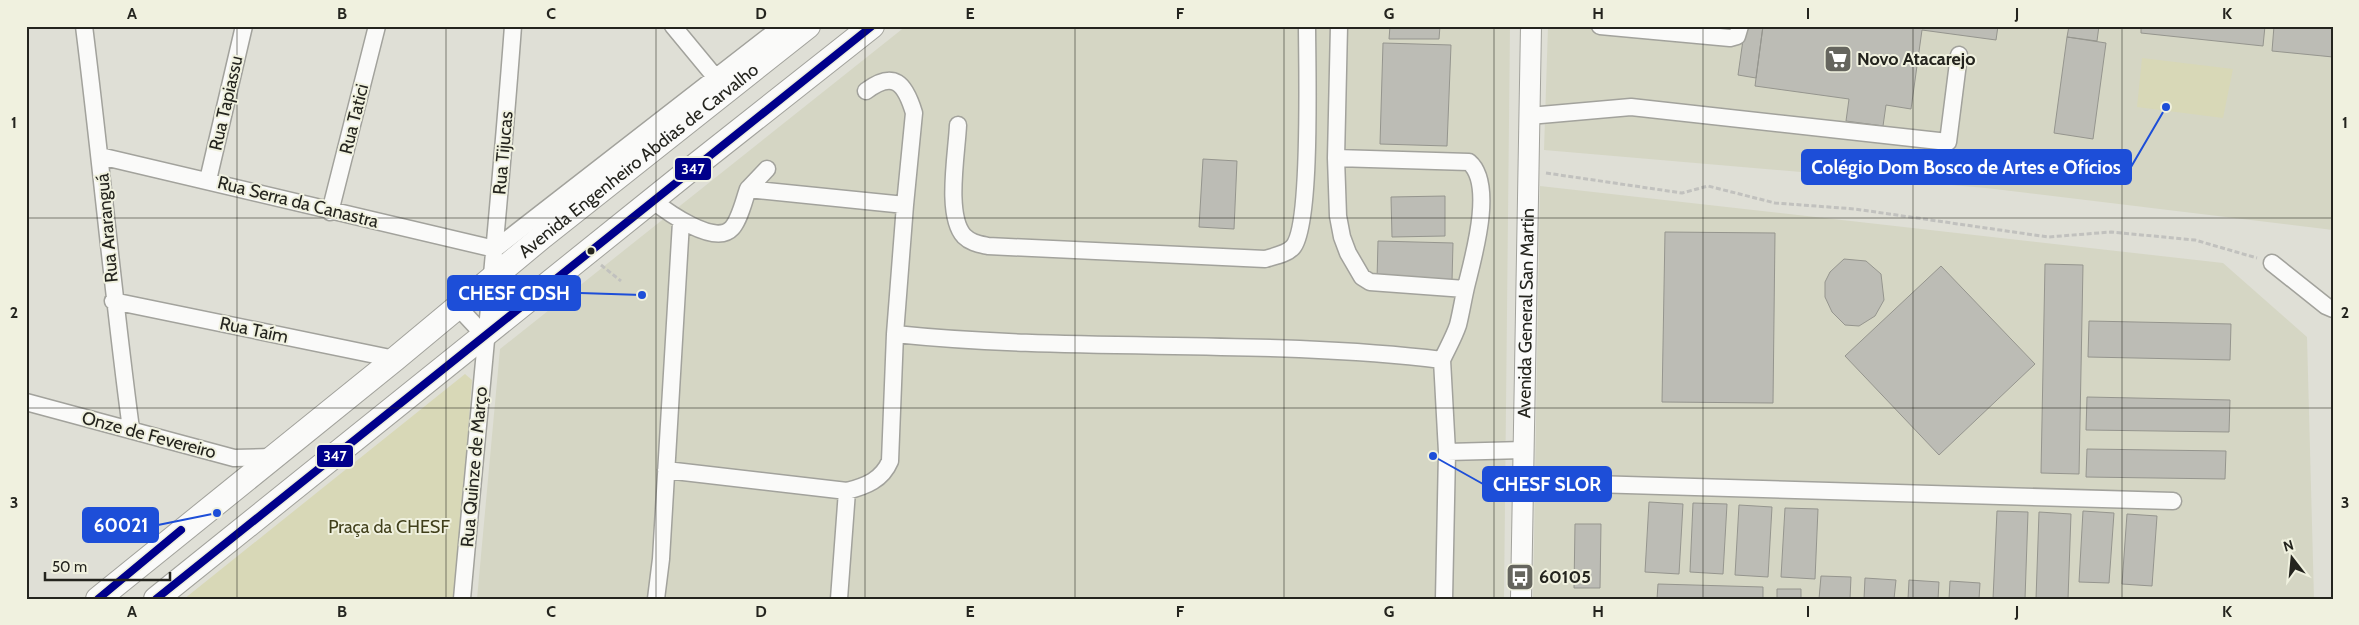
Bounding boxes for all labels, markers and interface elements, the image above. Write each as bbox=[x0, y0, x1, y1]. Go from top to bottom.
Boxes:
text: A bbox=[127, 4, 137, 23]
text: B bbox=[337, 4, 347, 23]
text: C bbox=[546, 4, 556, 23]
text: D bbox=[755, 4, 767, 23]
text: E bbox=[965, 4, 975, 23]
text: F bbox=[1176, 4, 1185, 23]
text: G bbox=[1384, 4, 1394, 23]
text: H bbox=[1592, 4, 1604, 23]
text: I bbox=[1806, 4, 1810, 23]
text: J bbox=[2014, 4, 2019, 23]
text: K bbox=[2222, 4, 2232, 23]
supermarket icon: Novo Atacarejo bbox=[1823, 44, 1853, 74]
place label: Novo Atacarejo bbox=[1857, 48, 1975, 70]
street label: Rua Tapiassu bbox=[204, 53, 248, 153]
street label: Avenida Engenheiro Abdias de Carvalho bbox=[514, 58, 763, 263]
street label: Rua Tatici bbox=[335, 82, 373, 156]
street label: Rua Tijucas bbox=[488, 110, 518, 196]
text: 1 bbox=[11, 113, 17, 132]
text: 1 bbox=[2342, 113, 2348, 132]
callout: Colégio Dom Bosco de Artes e Ofícios bbox=[1802, 150, 2131, 184]
text: Colégio Dom Bosco de Artes e Ofícios bbox=[1811, 156, 2121, 179]
line badge: 347 bbox=[674, 157, 712, 181]
text: 347 bbox=[681, 160, 706, 178]
street label: Rua Serra da Canastra bbox=[215, 171, 381, 233]
street label: Rua Araranguá bbox=[91, 172, 123, 283]
street label: Avenida General San Martin bbox=[1513, 208, 1539, 418]
unlabelled marker bbox=[586, 246, 596, 256]
callout: CHESF CDSH bbox=[448, 276, 580, 310]
text: CHESF CDSH bbox=[458, 282, 570, 305]
text: 2 bbox=[10, 303, 18, 322]
text: 2 bbox=[2341, 303, 2349, 322]
street label: Rua Taím bbox=[218, 312, 290, 348]
street label: Rua Quinze de Março bbox=[456, 386, 492, 548]
street label: Onze de Fevereiro bbox=[79, 407, 219, 464]
line badge: 347 bbox=[316, 444, 354, 468]
text: 347 bbox=[323, 447, 348, 465]
callout: CHESF SLOR bbox=[1483, 467, 1611, 501]
text: CHESF SLOR bbox=[1493, 473, 1601, 496]
text: 3 bbox=[10, 493, 18, 512]
text: 3 bbox=[2341, 493, 2349, 512]
callout: 60021 bbox=[83, 508, 158, 542]
text: 60021 bbox=[94, 514, 148, 537]
park label: Praça da CHESF bbox=[328, 516, 450, 538]
north arrow bbox=[2266, 532, 2316, 582]
text: N bbox=[2281, 535, 2296, 556]
scale bar bbox=[45, 550, 170, 582]
text: 50 m bbox=[52, 558, 87, 576]
bus stop icon: 60105 bbox=[1505, 562, 1535, 592]
place label: 60105 bbox=[1539, 566, 1591, 588]
text: A bbox=[127, 602, 137, 621]
text: B bbox=[337, 602, 347, 621]
text: C bbox=[546, 602, 556, 621]
text: D bbox=[755, 602, 767, 621]
text: E bbox=[965, 602, 975, 621]
text: F bbox=[1176, 602, 1185, 621]
text: G bbox=[1384, 602, 1394, 621]
text: H bbox=[1592, 602, 1604, 621]
text: I bbox=[1806, 602, 1810, 621]
text: J bbox=[2014, 602, 2019, 621]
text: K bbox=[2222, 602, 2232, 621]

